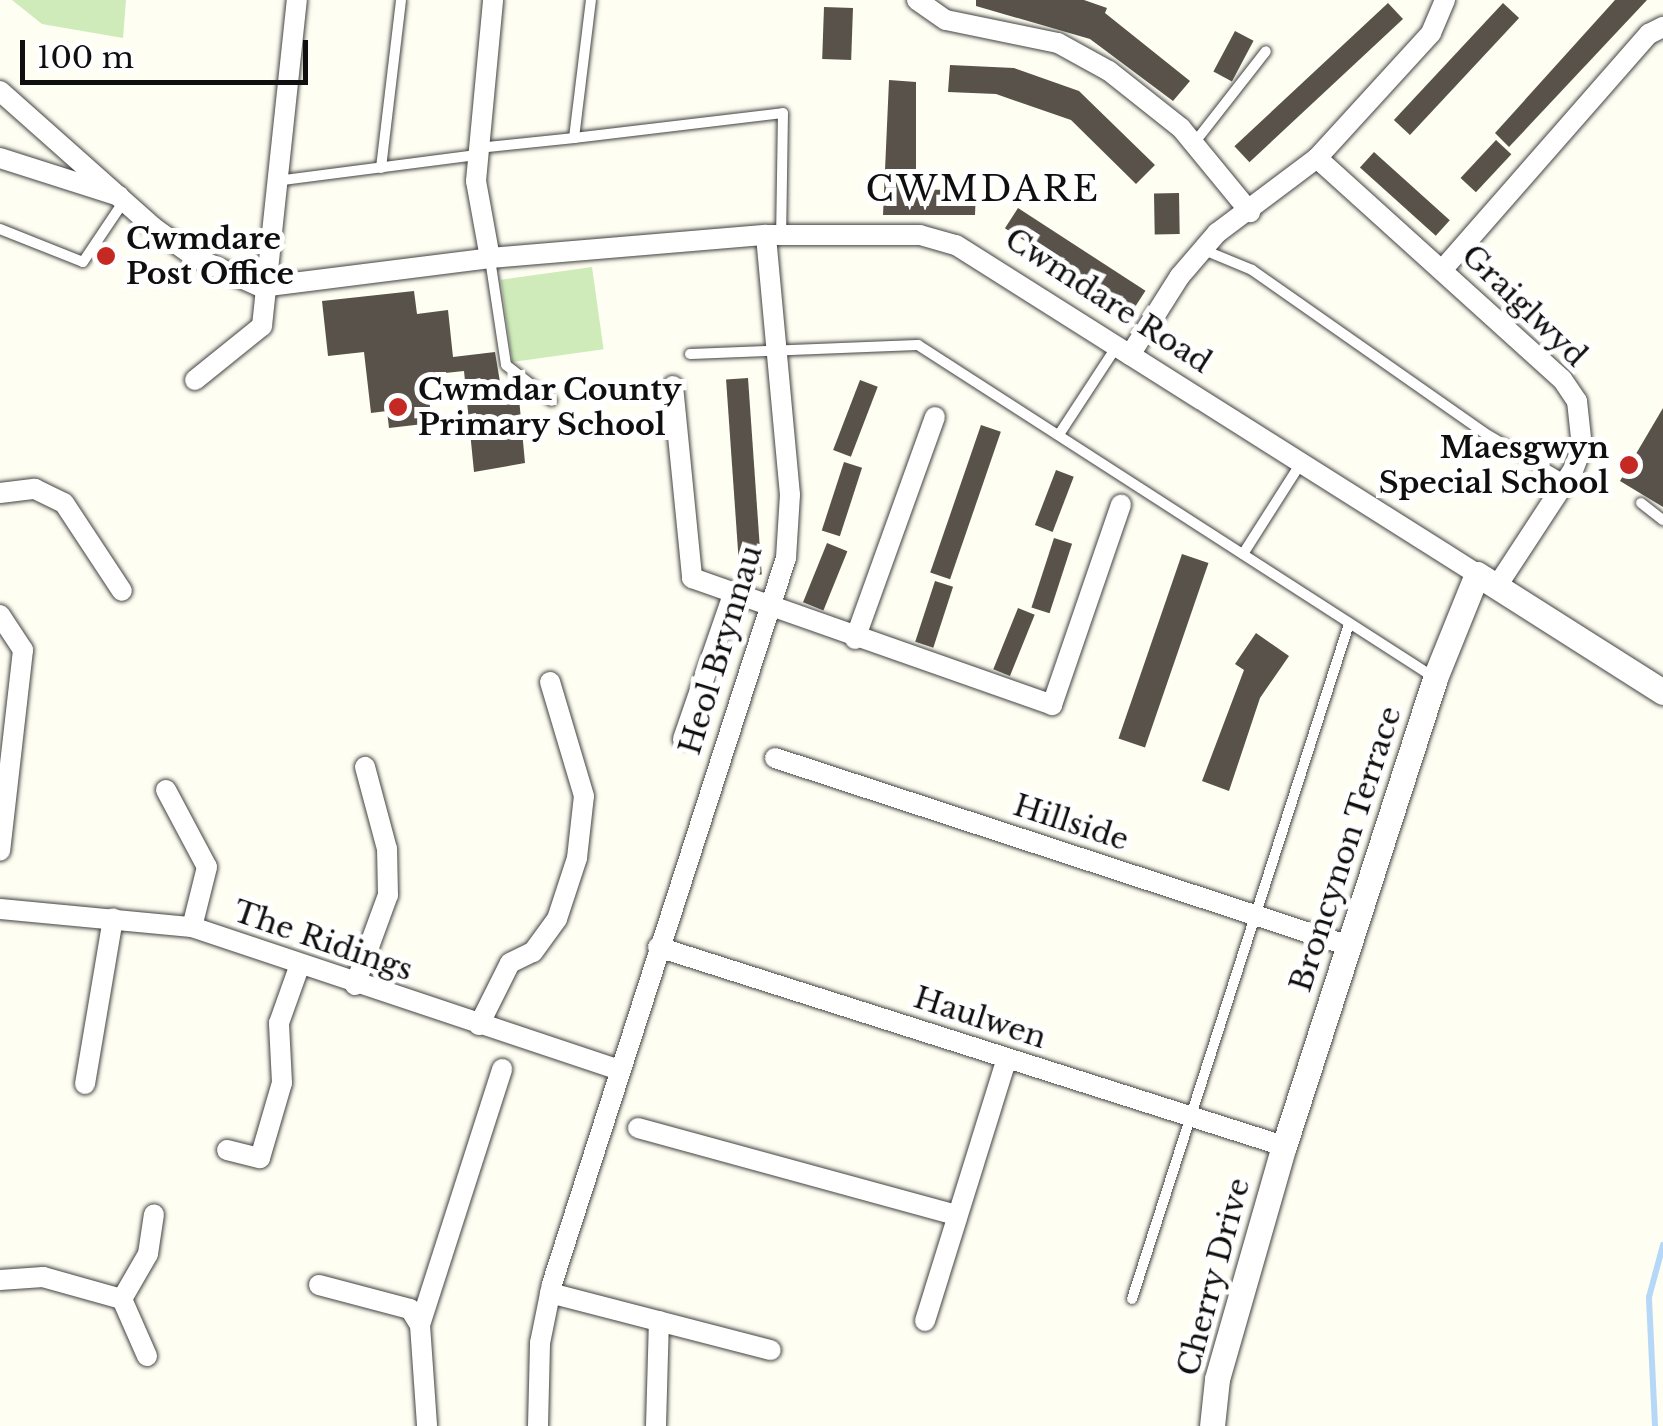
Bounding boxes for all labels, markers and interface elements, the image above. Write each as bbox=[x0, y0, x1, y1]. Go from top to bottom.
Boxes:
scale bar bbox=[25, 20, 312, 82]
text: 100 m bbox=[37, 39, 134, 76]
district label: CWMDARE bbox=[866, 168, 1100, 210]
place label: Cwmdare Post Office bbox=[126, 221, 294, 292]
street label: Cwmdare Road bbox=[998, 221, 1218, 381]
street label: Graiglwyd bbox=[1454, 238, 1594, 374]
marker: Cwmdare Post Office bbox=[95, 245, 117, 267]
place label: Cwmdar County Primary School bbox=[418, 372, 682, 442]
marker: Cwmdar County Primary School bbox=[387, 396, 409, 418]
place label: Maesgwyn Special School bbox=[1379, 430, 1609, 500]
marker: Maesgwyn Special School bbox=[1618, 454, 1640, 476]
street label: Heol Brynnau bbox=[672, 541, 770, 759]
street label: Broncynon Terrace bbox=[1283, 701, 1409, 997]
street label: Hillside bbox=[1009, 788, 1133, 858]
street label: The Ridings bbox=[229, 894, 417, 988]
street label: Haulwen bbox=[909, 980, 1051, 1056]
street label: Cherry Drive bbox=[1170, 1174, 1258, 1380]

